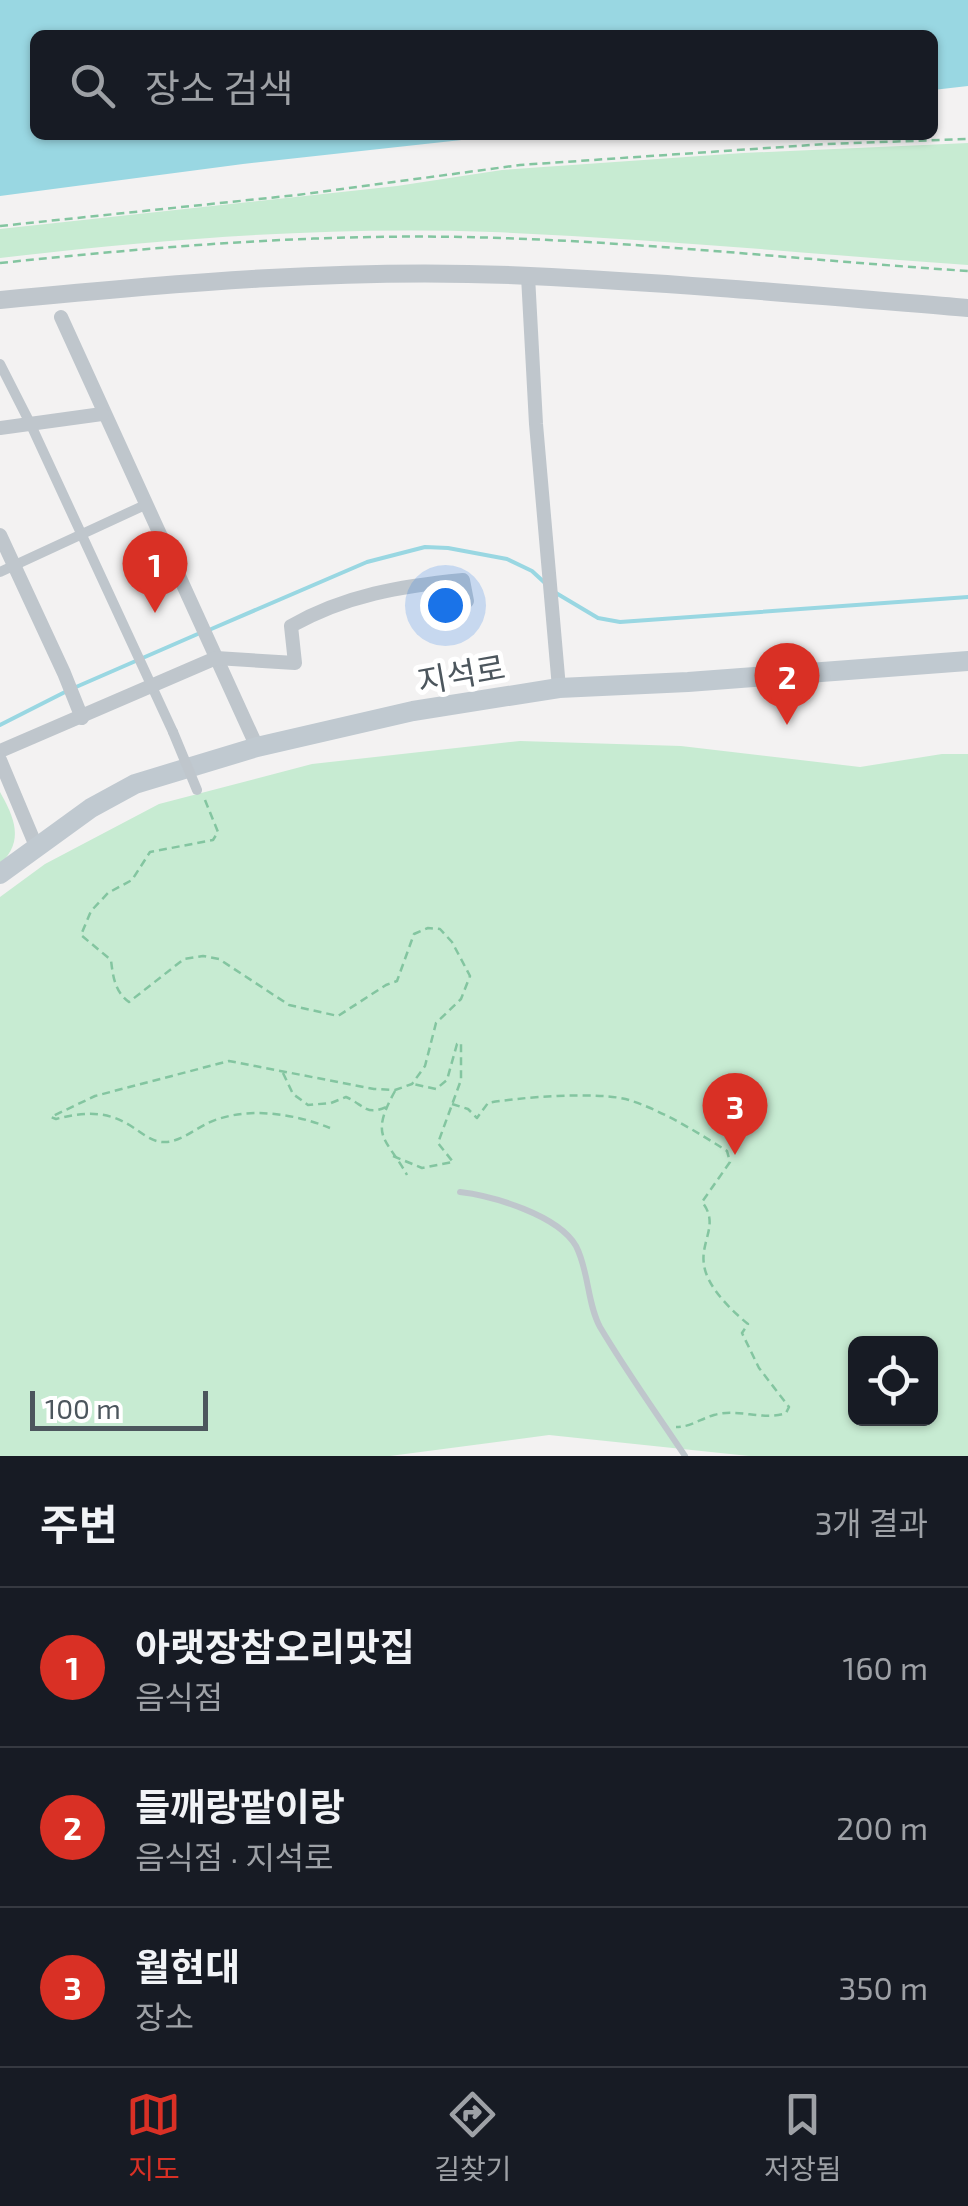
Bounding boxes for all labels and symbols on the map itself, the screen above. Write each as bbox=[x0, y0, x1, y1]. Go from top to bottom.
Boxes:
pin: 1 bbox=[122, 530, 188, 613]
your location bbox=[420, 580, 471, 631]
pin: 2 bbox=[754, 642, 820, 725]
street label: 지석로 bbox=[414, 647, 508, 699]
pin: 3 bbox=[702, 1072, 768, 1155]
scale bar bbox=[30, 1386, 208, 1430]

